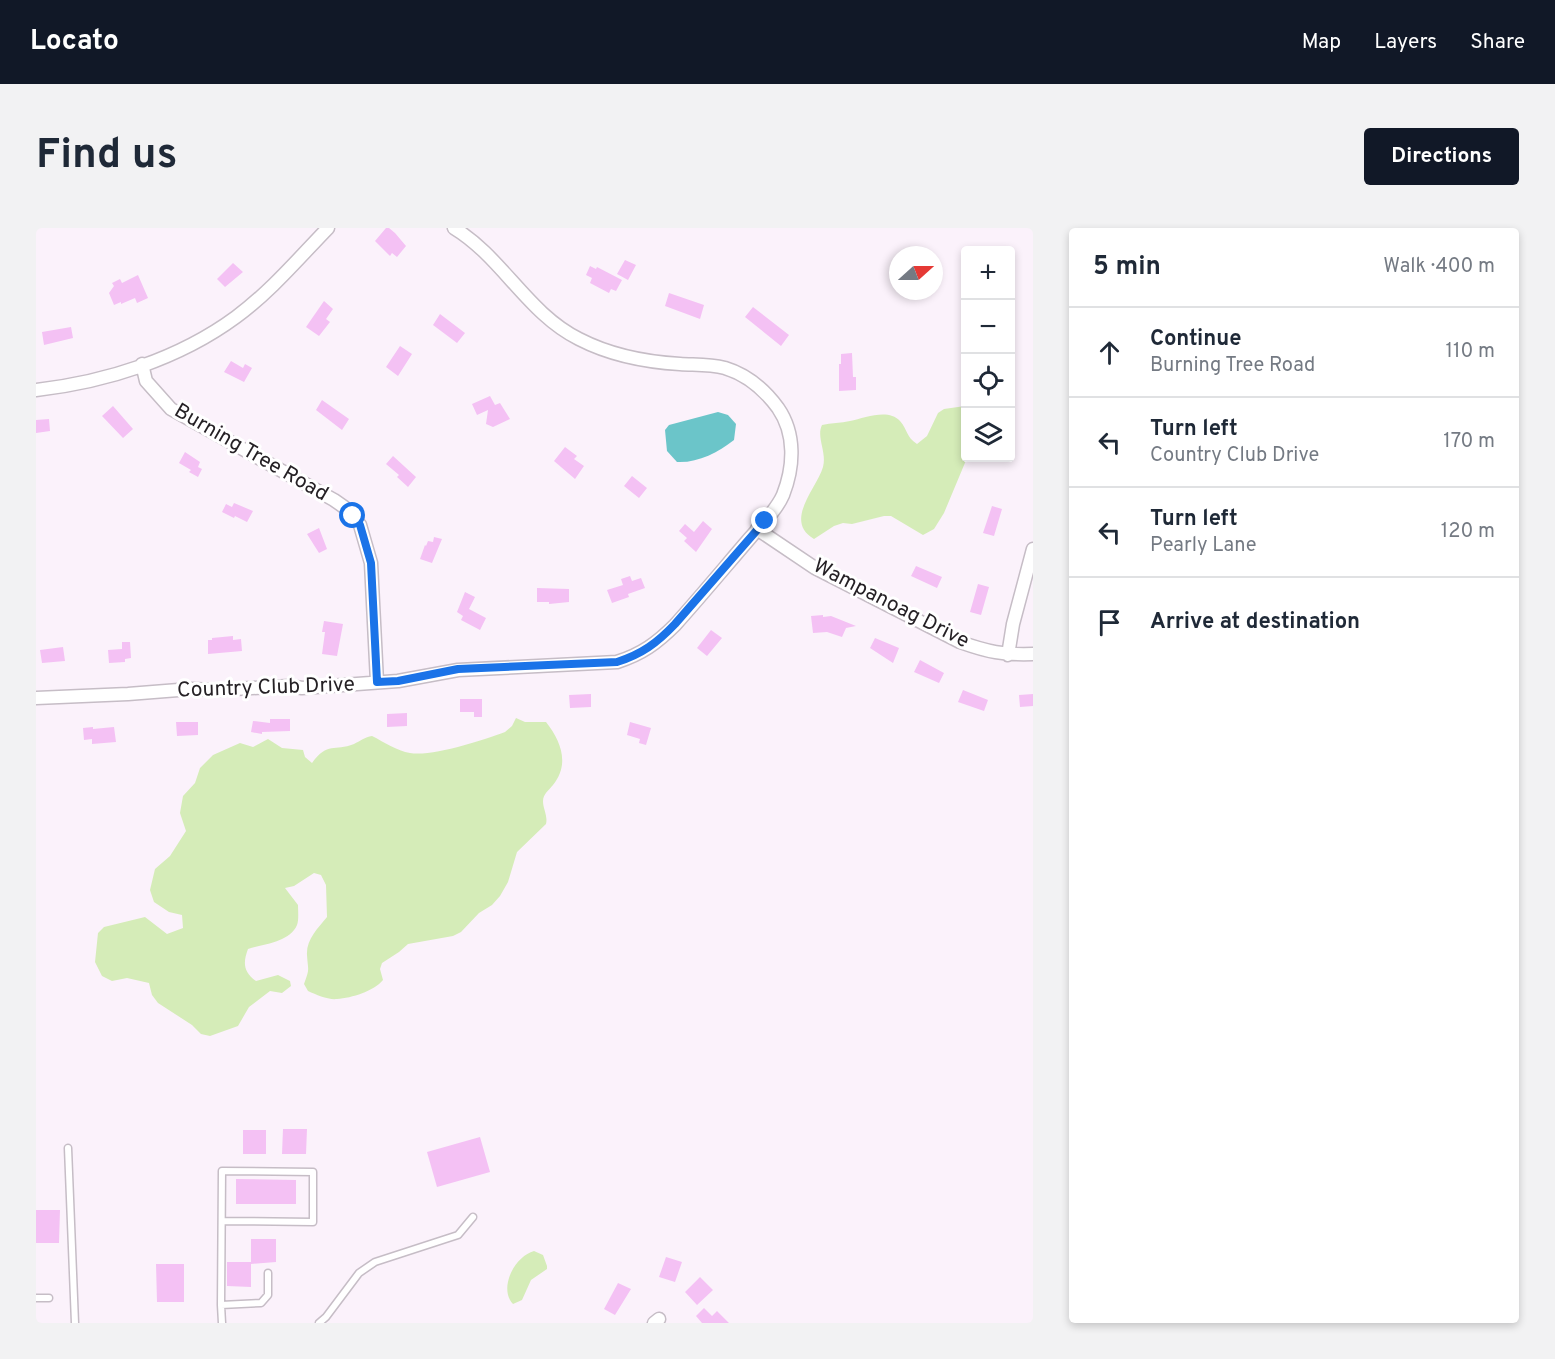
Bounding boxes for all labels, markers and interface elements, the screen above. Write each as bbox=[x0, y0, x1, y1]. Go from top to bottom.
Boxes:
text: Locato bbox=[30, 24, 119, 60]
text: Map bbox=[1302, 29, 1341, 56]
text: Layers bbox=[1374, 29, 1437, 56]
text: Share bbox=[1470, 29, 1525, 56]
button: Directions bbox=[1364, 128, 1519, 185]
text: Find us bbox=[36, 130, 177, 183]
north arrow bbox=[889, 246, 943, 300]
map controls bbox=[961, 246, 1015, 462]
button: + bbox=[961, 246, 1015, 300]
text: 5 min bbox=[1093, 251, 1161, 284]
text: Walk · 400 m bbox=[1383, 254, 1495, 280]
button: − bbox=[961, 300, 1015, 354]
text: Continue bbox=[1150, 326, 1241, 353]
icon: ahead bbox=[1093, 336, 1126, 369]
text: 110 m bbox=[1446, 339, 1495, 365]
text: Burning Tree Road bbox=[1150, 353, 1315, 379]
button: locate bbox=[961, 354, 1015, 408]
street label: Burning Tree Road bbox=[169, 398, 333, 508]
button: layers bbox=[961, 408, 1015, 462]
text: Turn left bbox=[1150, 416, 1238, 443]
icon: left bbox=[1093, 426, 1126, 459]
text: 170 m bbox=[1443, 429, 1495, 455]
text: Country Club Drive bbox=[1150, 443, 1319, 469]
route start bbox=[339, 502, 365, 528]
text: Turn left bbox=[1150, 506, 1238, 533]
route end bbox=[751, 507, 777, 533]
icon: left bbox=[1093, 516, 1126, 549]
text: 120 m bbox=[1441, 519, 1495, 545]
text: Pearly Lane bbox=[1150, 533, 1257, 559]
street label: Wampanoag Drive bbox=[808, 553, 974, 655]
icon: arrive bbox=[1093, 606, 1126, 639]
text: Arrive at destination bbox=[1150, 609, 1360, 636]
street label: Country Club Drive bbox=[177, 671, 355, 705]

